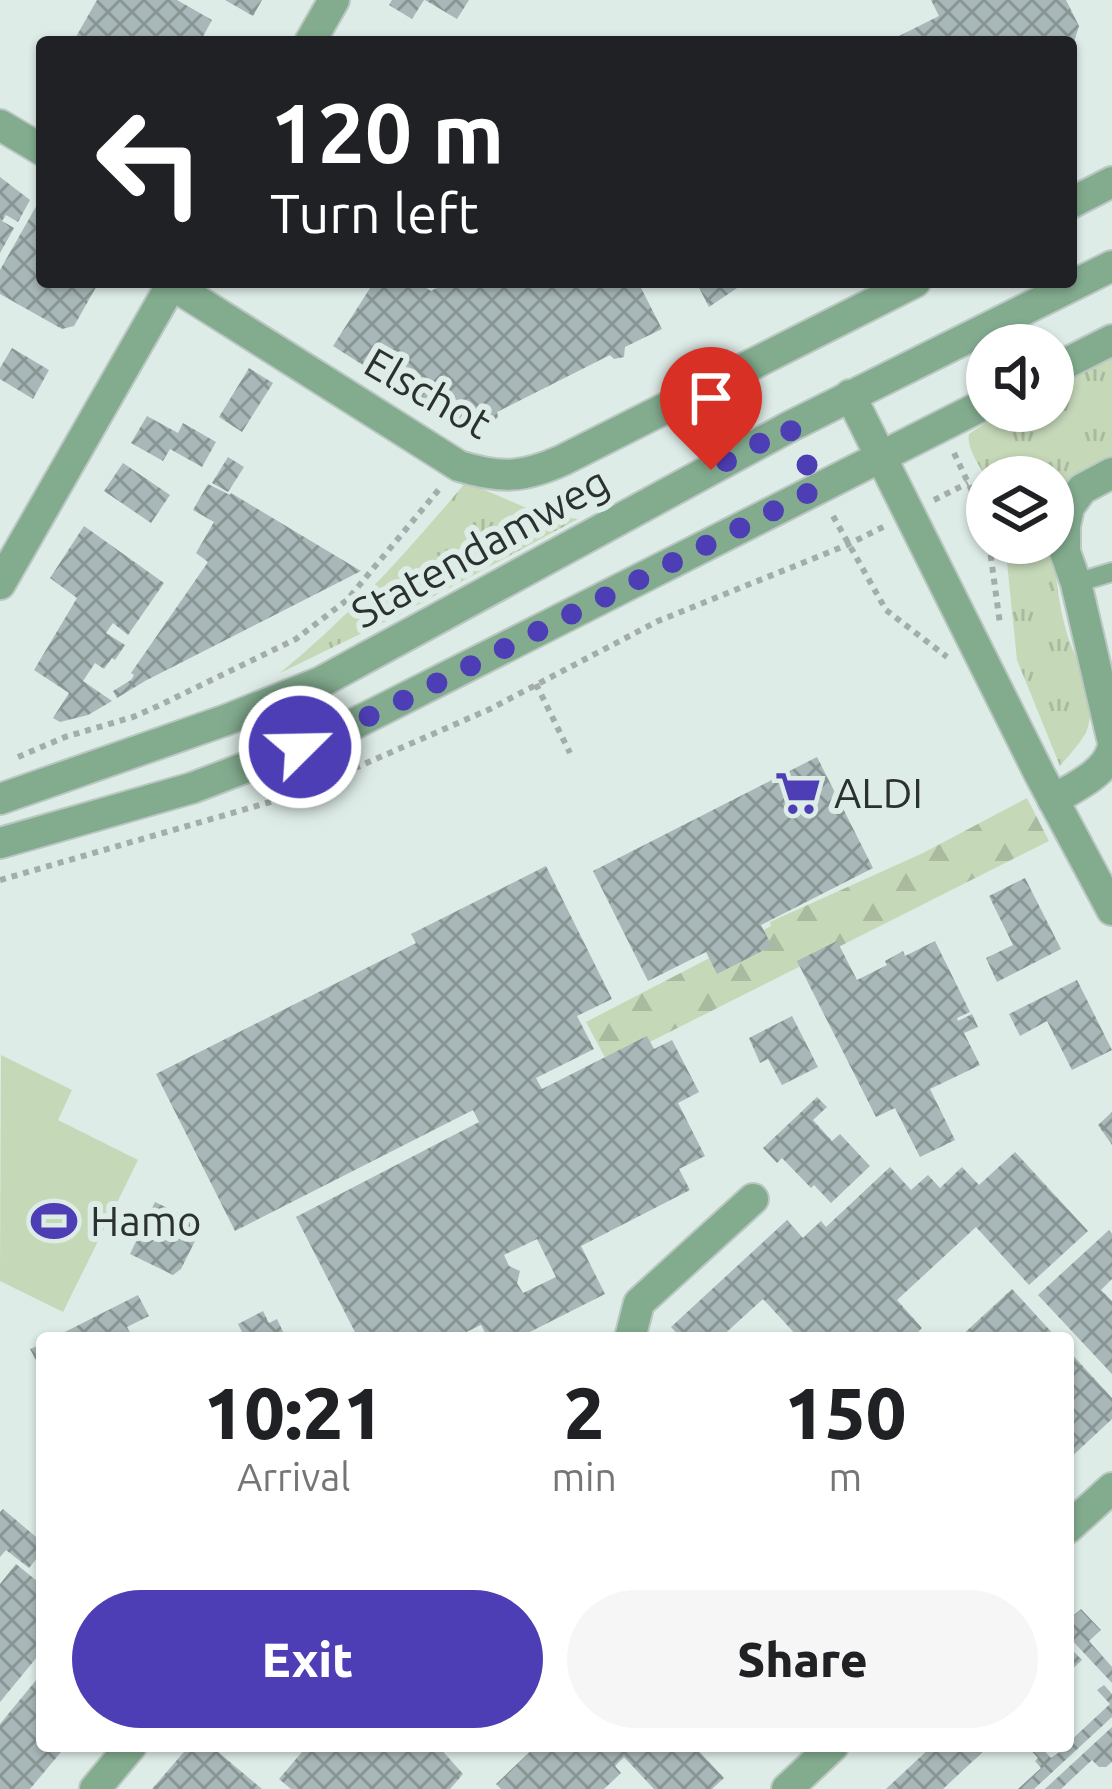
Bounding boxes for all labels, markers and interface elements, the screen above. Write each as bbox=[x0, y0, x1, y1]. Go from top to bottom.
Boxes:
icon: left bbox=[72, 84, 228, 240]
text: 120 m bbox=[270, 85, 504, 179]
text: Turn left bbox=[270, 183, 479, 243]
map controls bbox=[966, 324, 1074, 564]
button: sound bbox=[966, 324, 1074, 432]
street label: Elschot bbox=[357, 338, 499, 447]
pin bbox=[660, 347, 762, 470]
icon: arrive bbox=[678, 365, 744, 431]
button: layers bbox=[966, 456, 1074, 564]
street label: Statendamweg bbox=[343, 457, 616, 636]
position arrow bbox=[237, 684, 363, 810]
supermarket icon: ALDI bbox=[773, 768, 823, 818]
place label: ALDI bbox=[834, 769, 923, 816]
sports icon: Hamo bbox=[29, 1196, 79, 1246]
place label: Hamo bbox=[90, 1197, 202, 1244]
text: 10:21 bbox=[204, 1372, 384, 1453]
text: 2 bbox=[564, 1372, 604, 1453]
text: 150 bbox=[784, 1372, 906, 1453]
text: Arrival bbox=[237, 1455, 351, 1498]
text: min bbox=[551, 1455, 617, 1498]
text: m bbox=[829, 1455, 862, 1498]
button: Exit bbox=[72, 1590, 543, 1728]
button: Share bbox=[567, 1590, 1038, 1728]

